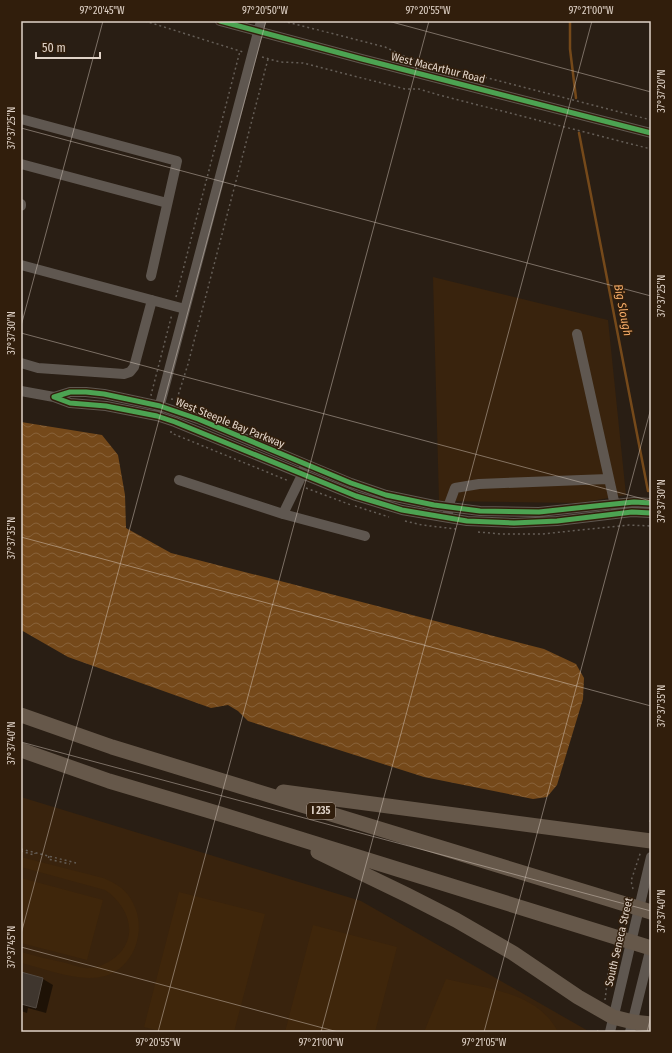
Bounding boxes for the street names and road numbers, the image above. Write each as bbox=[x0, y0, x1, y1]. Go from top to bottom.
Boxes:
street label: West MacArthur Road bbox=[390, 50, 486, 86]
street label: West Steeple Bay Parkway bbox=[174, 395, 286, 451]
road number: I 235 bbox=[307, 803, 335, 819]
street label: South Seneca Street bbox=[602, 896, 636, 988]

